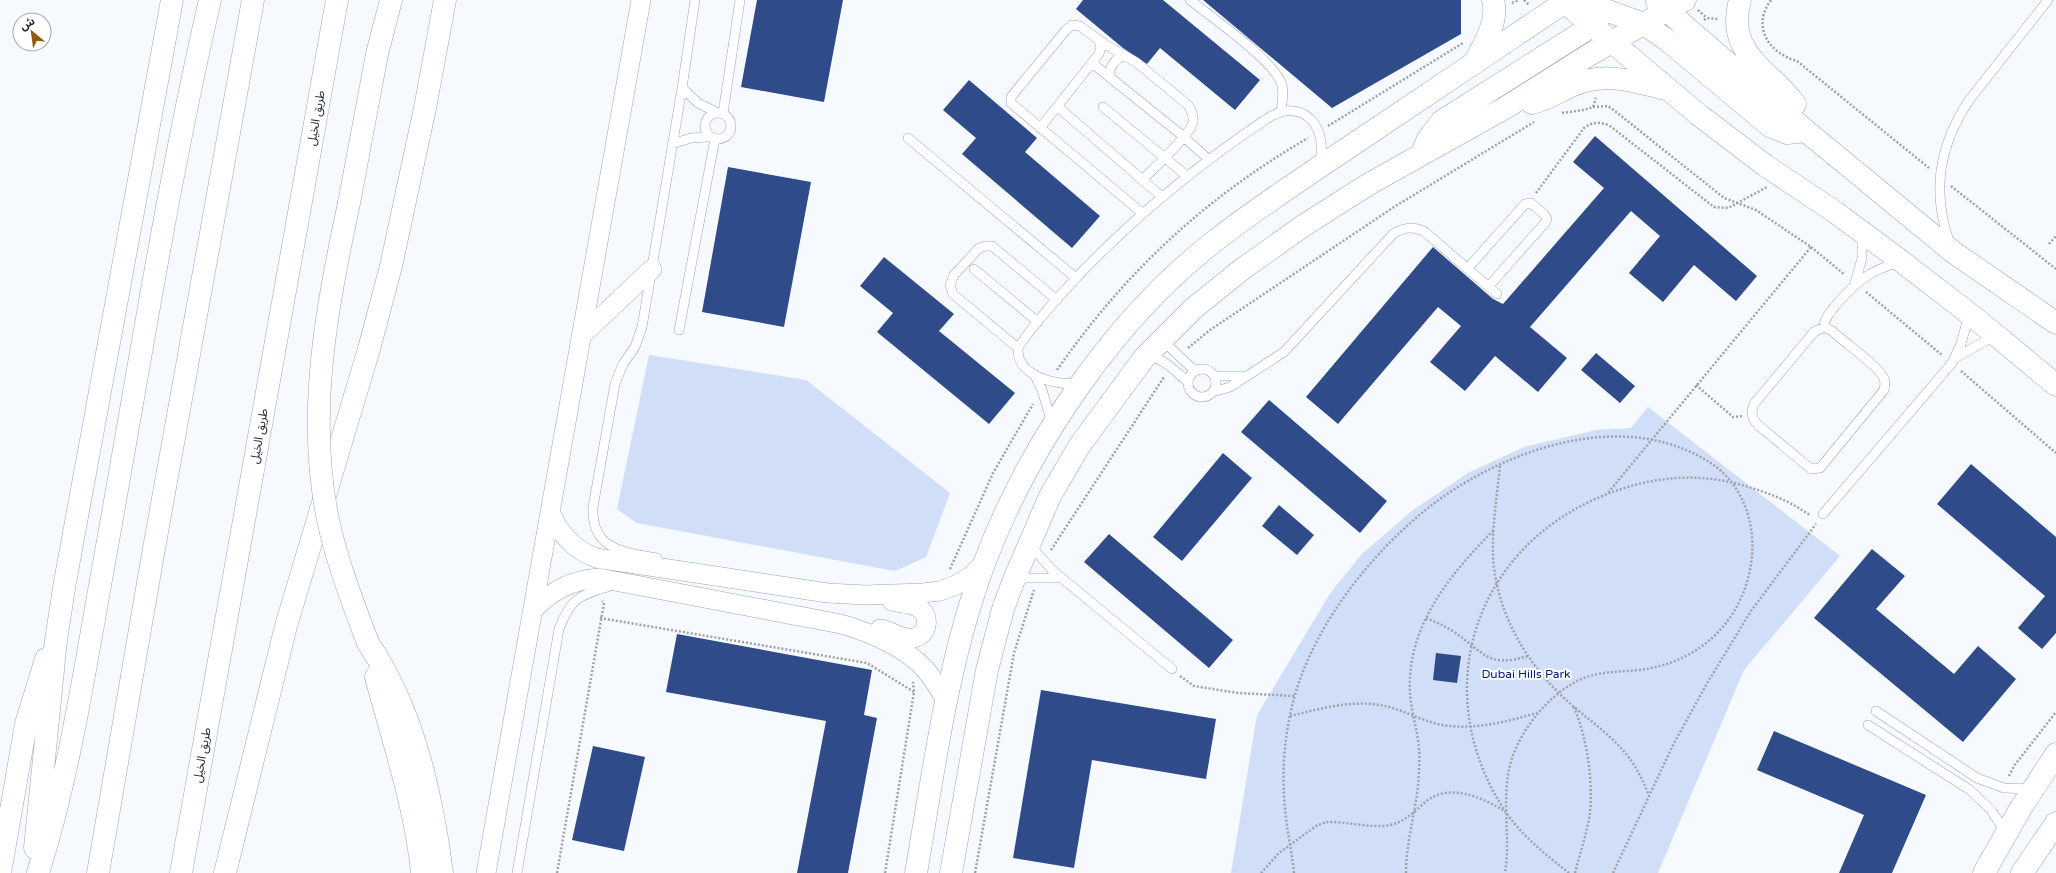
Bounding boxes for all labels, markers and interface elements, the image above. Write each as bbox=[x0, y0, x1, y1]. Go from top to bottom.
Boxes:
north arrow bbox=[12, 12, 52, 52]
text: ش bbox=[18, 14, 37, 33]
street label: طريق الخيل bbox=[304, 89, 329, 147]
street label: طريق الخيل bbox=[247, 407, 272, 465]
park label: Dubai Hills Park bbox=[1481, 667, 1571, 681]
street label: طريق الخيل bbox=[190, 726, 215, 784]

